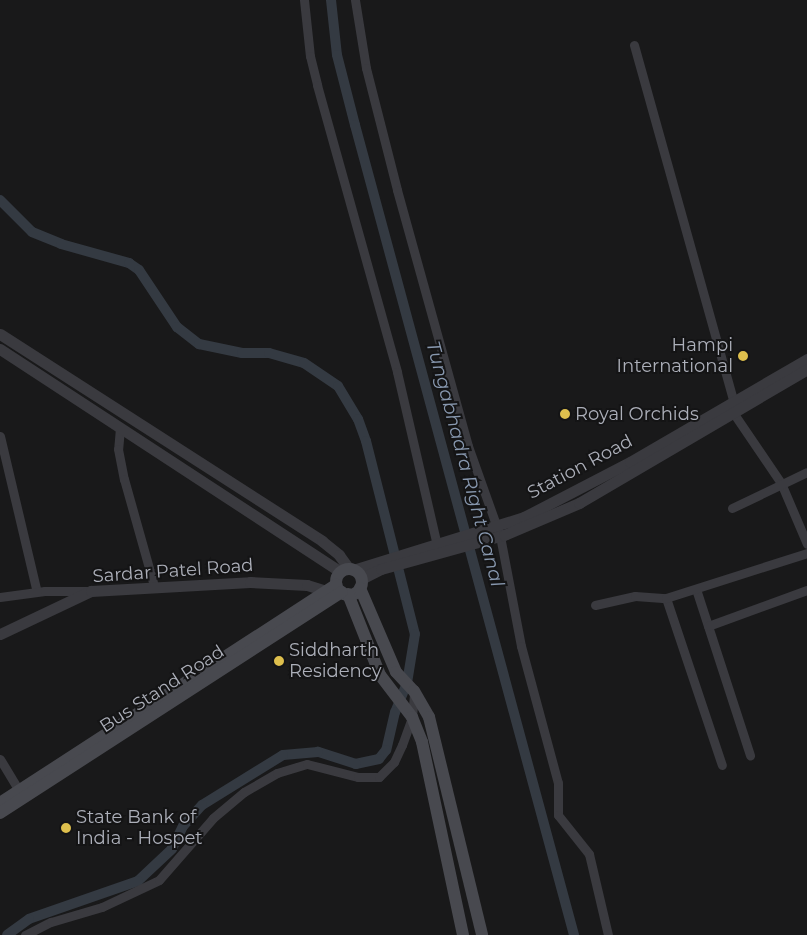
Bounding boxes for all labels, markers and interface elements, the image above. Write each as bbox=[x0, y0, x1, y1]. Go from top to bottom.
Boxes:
place label: Hampi International bbox=[617, 335, 733, 378]
water label: Tungabhadra Right Canal bbox=[421, 339, 509, 589]
marker: Hampi International bbox=[737, 350, 749, 362]
place label: Royal Orchids bbox=[575, 403, 699, 425]
marker: Royal Orchids bbox=[559, 408, 571, 420]
street label: Station Road bbox=[524, 430, 636, 504]
street label: Sardar Patel Road bbox=[92, 555, 254, 587]
place label: Siddharth Residency bbox=[289, 640, 382, 682]
street label: Bus Stand Road bbox=[96, 641, 228, 737]
marker: Siddharth Residency bbox=[273, 655, 285, 667]
place label: State Bank of India - Hospet bbox=[76, 807, 203, 850]
marker: State Bank of India - Hospet bbox=[60, 822, 72, 834]

